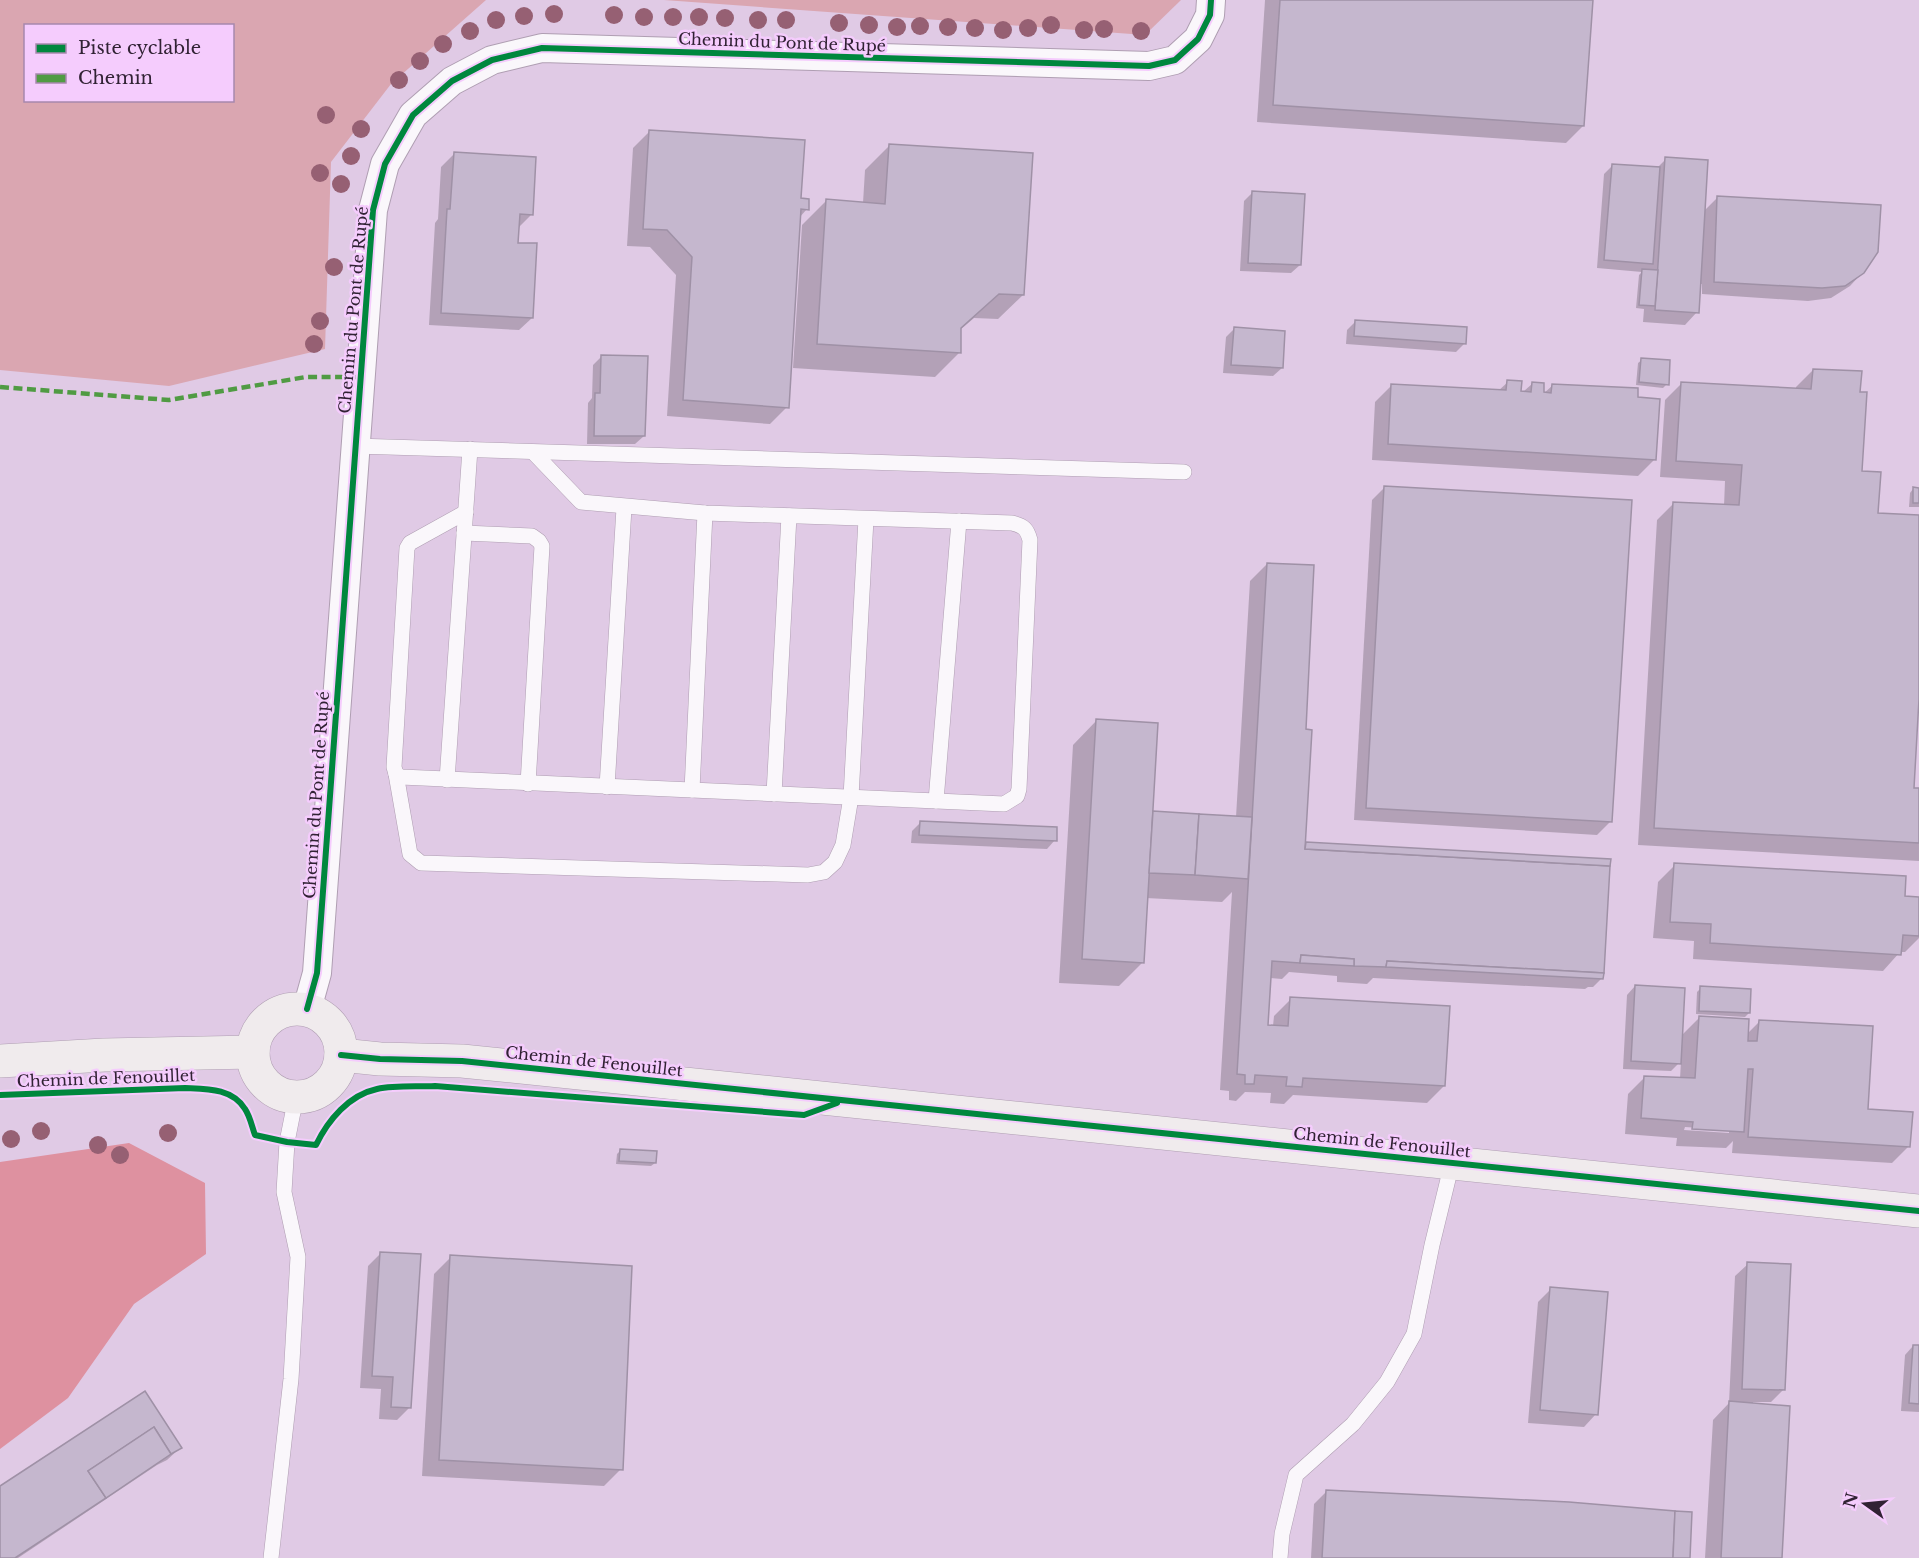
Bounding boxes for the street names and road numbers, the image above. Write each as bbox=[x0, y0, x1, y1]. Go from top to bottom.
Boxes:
street label: Chemin du Pont de Rupé bbox=[678, 28, 886, 56]
street label: Chemin du Pont de Rupé bbox=[334, 206, 372, 414]
street label: Chemin du Pont de Rupé bbox=[299, 691, 333, 899]
street label: Chemin de Fenouillet bbox=[504, 1042, 684, 1080]
street label: Chemin de Fenouillet bbox=[17, 1065, 195, 1091]
street label: Chemin de Fenouillet bbox=[1292, 1123, 1472, 1161]

